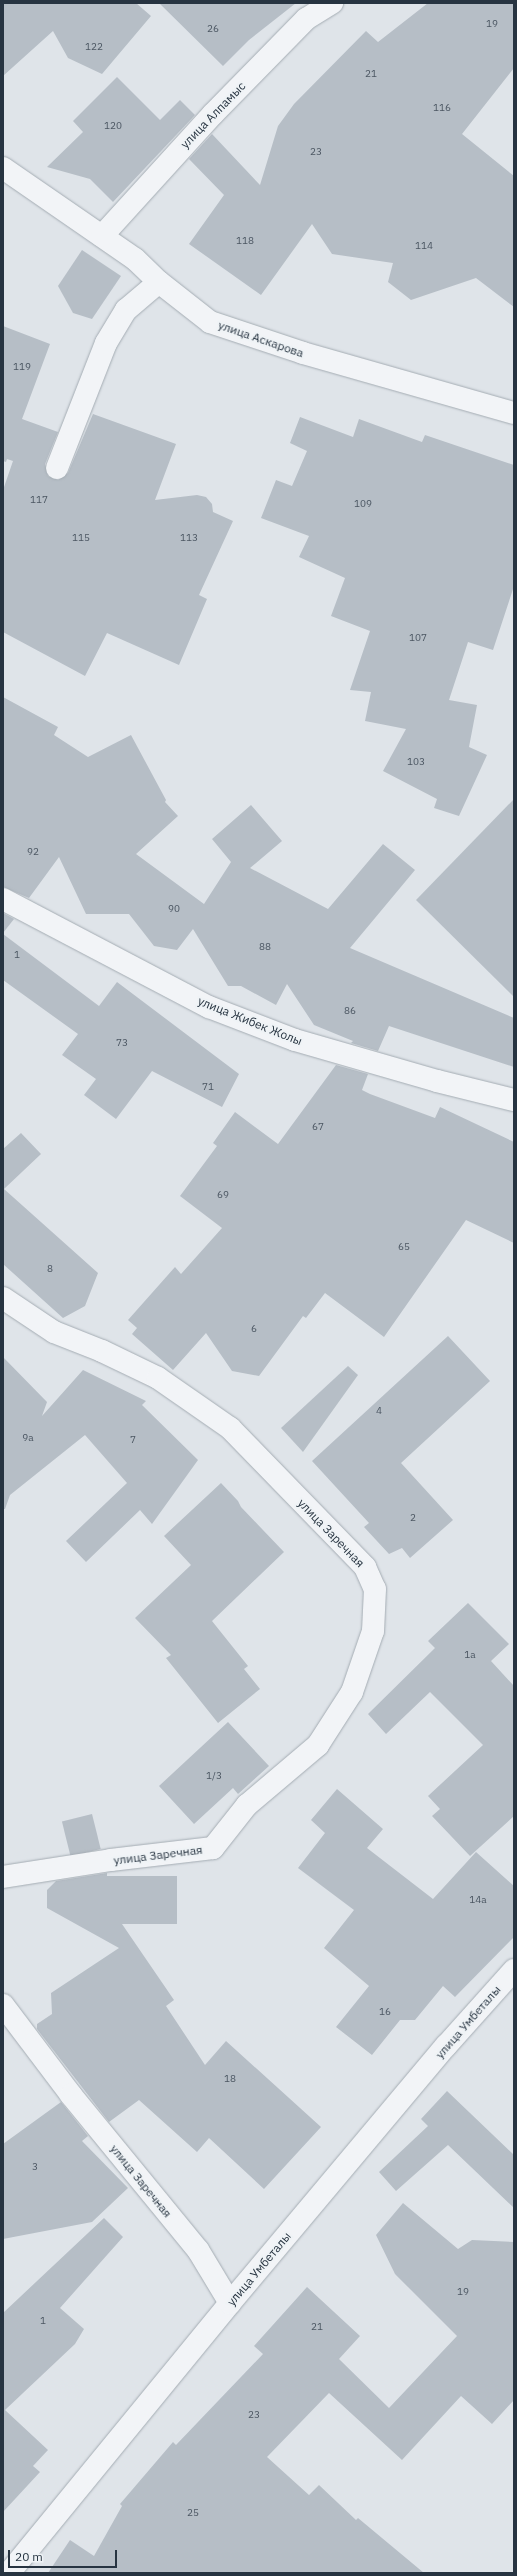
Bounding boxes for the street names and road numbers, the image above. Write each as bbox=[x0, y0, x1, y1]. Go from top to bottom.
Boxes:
street label: улица Алпамыс bbox=[178, 79, 248, 151]
street label: улица Аскарова bbox=[216, 318, 306, 360]
street label: улица Жибек Жолы bbox=[196, 994, 304, 1048]
street label: улица Заречная bbox=[295, 1496, 367, 1570]
street label: улица Заречная bbox=[113, 1842, 203, 1868]
street label: улица Умбеталы bbox=[432, 1983, 504, 2061]
street label: улица Заречная bbox=[107, 2142, 175, 2220]
street label: улица Умбеталы bbox=[224, 2229, 294, 2309]

